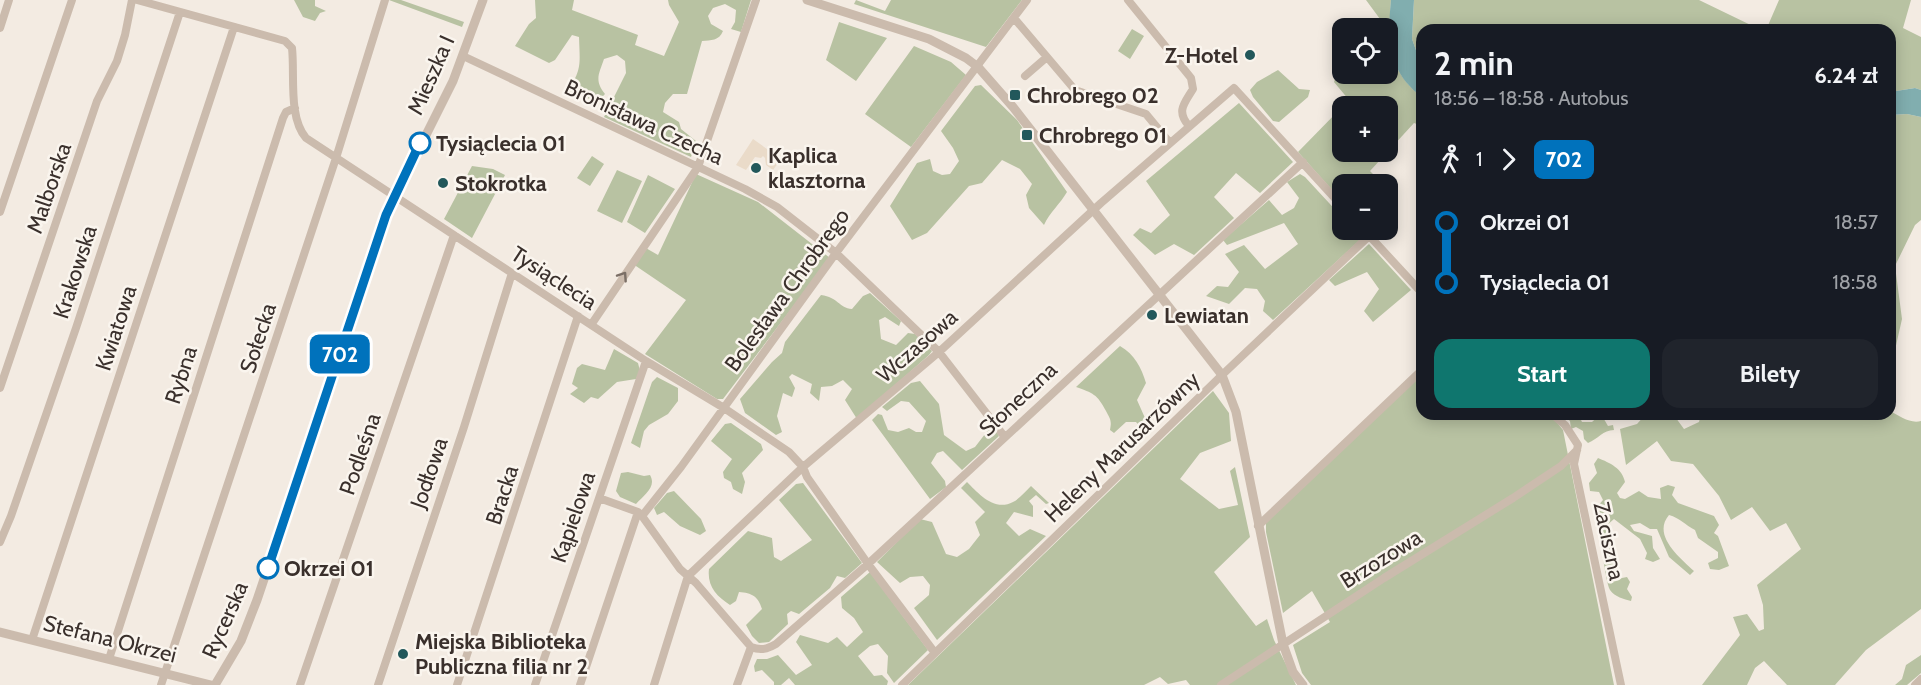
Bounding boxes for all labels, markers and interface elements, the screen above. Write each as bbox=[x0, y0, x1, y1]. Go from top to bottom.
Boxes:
map controls bbox=[1332, 18, 1398, 240]
button: locate bbox=[1332, 18, 1398, 84]
street label: Mieszka I bbox=[402, 31, 460, 119]
place label: Z-Hotel bbox=[1165, 42, 1238, 69]
text: 2 min bbox=[1434, 43, 1514, 83]
marker: Z-Hotel bbox=[1243, 48, 1257, 62]
text: 6.24 zł bbox=[1814, 62, 1878, 89]
street label: Bronisława Czecha bbox=[560, 73, 728, 171]
place label: Chrobrego 02 bbox=[1027, 82, 1159, 109]
text: 18:56 – 18:58 · Autobus bbox=[1434, 86, 1628, 110]
marker: Chrobrego 02 bbox=[1008, 88, 1022, 102]
button: + bbox=[1332, 96, 1398, 162]
place label: Chrobrego 01 bbox=[1039, 122, 1167, 149]
marker: Chrobrego 01 bbox=[1020, 128, 1034, 142]
place label: Tysiąclecia 01 bbox=[436, 130, 566, 157]
marker: Tysiąclecia 01 bbox=[409, 132, 431, 154]
street label: Malborska bbox=[21, 139, 77, 237]
place label: Kaplica klasztorna bbox=[768, 142, 866, 194]
icon: walk bbox=[1434, 143, 1467, 176]
icon: forward bbox=[1492, 143, 1525, 176]
text: 1 bbox=[1476, 147, 1483, 171]
text: 702 bbox=[1546, 147, 1582, 172]
marker: Kaplica klasztorna bbox=[749, 161, 763, 175]
place label: Stokrotka bbox=[455, 170, 547, 197]
button: − bbox=[1332, 174, 1398, 240]
marker: Stokrotka bbox=[436, 176, 450, 190]
street label: Bolesława Chrobrego bbox=[719, 203, 855, 377]
text: Okrzei 01 bbox=[1480, 209, 1570, 236]
text: 18:57 bbox=[1834, 210, 1878, 234]
street label: Krakowska bbox=[47, 222, 103, 322]
street label: Tysiąclecia bbox=[506, 240, 602, 316]
text: Tysiąclecia 01 bbox=[1480, 269, 1610, 296]
text: 18:58 bbox=[1832, 270, 1878, 294]
one-way arrow bbox=[616, 271, 627, 282]
street label: Kwiatowa bbox=[90, 281, 143, 374]
street label: Sołecka bbox=[234, 299, 282, 376]
place label: Lewiatan bbox=[1164, 302, 1249, 329]
street label: Wczasowa bbox=[871, 303, 963, 388]
marker: Lewiatan bbox=[1145, 308, 1159, 322]
line badge: 702 bbox=[306, 334, 374, 374]
button: Start bbox=[1434, 339, 1650, 408]
button: Bilety bbox=[1662, 339, 1878, 408]
street label: Rybna bbox=[159, 342, 203, 407]
text: 702 bbox=[322, 342, 358, 367]
street label: Słoneczna bbox=[973, 356, 1063, 442]
street label: Heleny Marusarzówny bbox=[1039, 366, 1205, 528]
street label: Podleśna bbox=[333, 409, 387, 499]
street label: Jodłowa bbox=[404, 434, 454, 513]
street label: Bracka bbox=[480, 462, 524, 528]
street label: Kąpielowa bbox=[545, 467, 601, 566]
street label: Zaciszna bbox=[1588, 499, 1631, 583]
street label: Brzozowa bbox=[1335, 523, 1427, 594]
place label: Okrzei 01 bbox=[284, 555, 374, 582]
marker: Okrzei 01 bbox=[257, 557, 279, 579]
street label: Rycerska bbox=[196, 577, 254, 663]
street label: Stefana Okrzei bbox=[41, 609, 179, 669]
place label: Miejska Biblioteka Publiczna filia nr 2 bbox=[415, 628, 588, 680]
marker: Miejska Biblioteka Publiczna filia nr 2 bbox=[396, 647, 410, 661]

